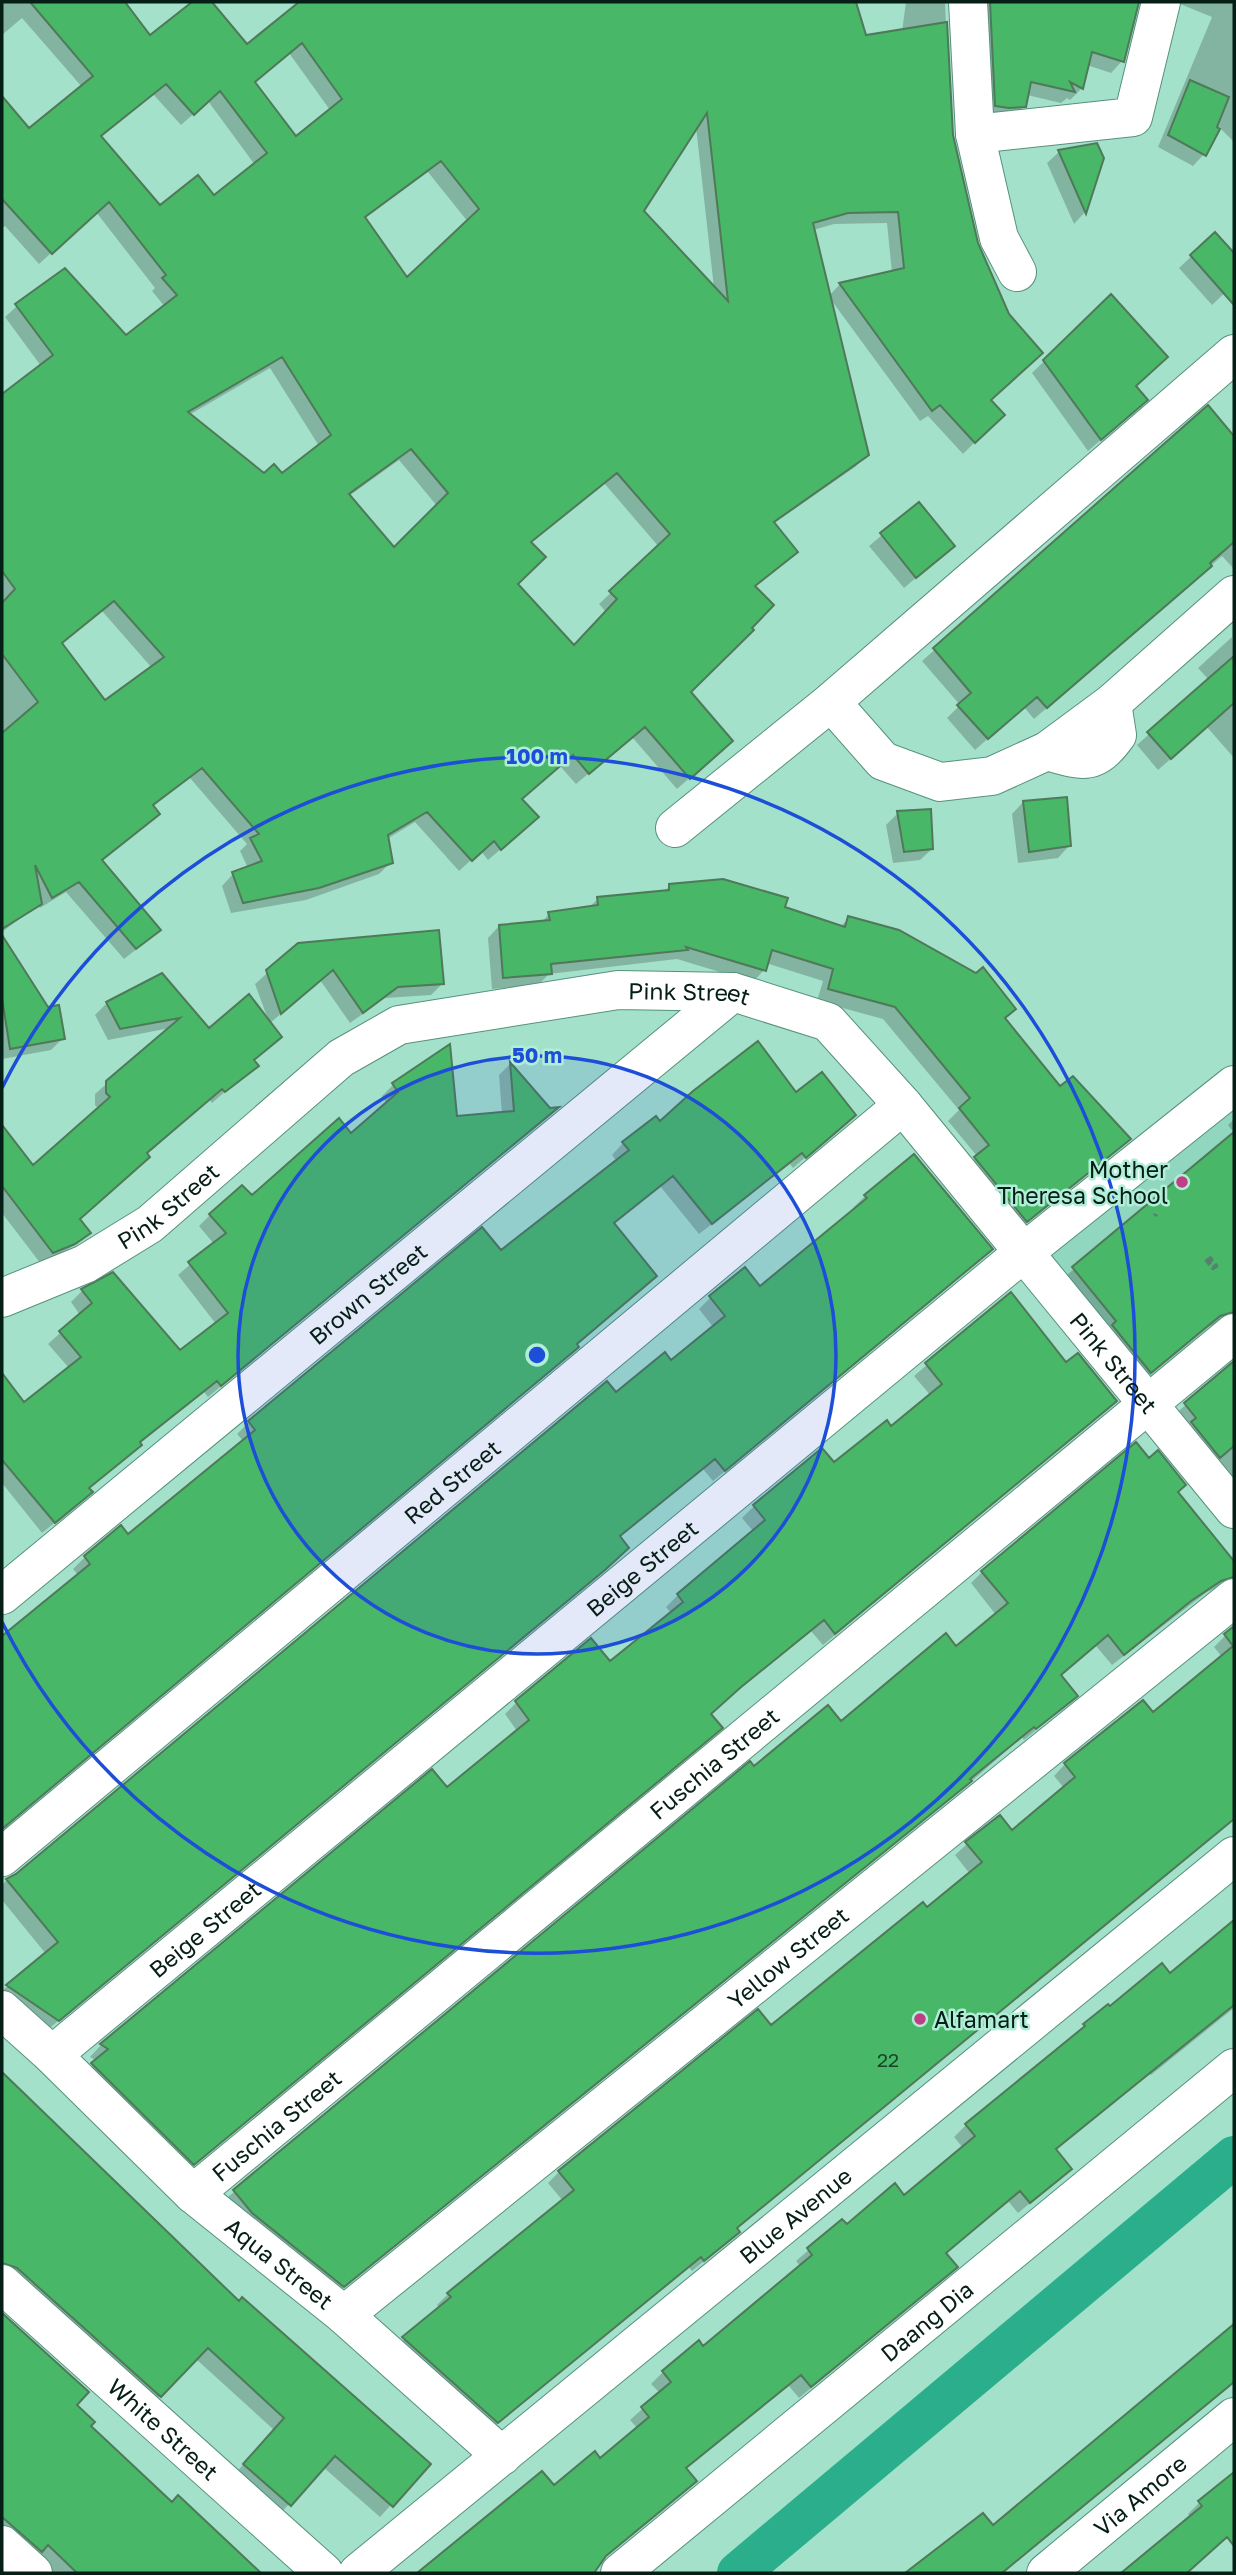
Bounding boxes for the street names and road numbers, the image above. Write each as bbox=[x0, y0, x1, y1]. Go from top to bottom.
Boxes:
street label: Pink Street bbox=[628, 976, 754, 1011]
street label: Pink Street bbox=[112, 1157, 224, 1255]
street label: Brown Street bbox=[303, 1237, 432, 1350]
street label: Pink Street bbox=[1064, 1306, 1164, 1419]
street label: Red Street bbox=[398, 1433, 506, 1530]
street label: Beige Street bbox=[580, 1514, 703, 1622]
street label: Fuschia Street bbox=[644, 1702, 784, 1825]
street label: Beige Street bbox=[143, 1875, 266, 1983]
street label: Yellow Street bbox=[722, 1900, 854, 2014]
street label: Fuschia Street bbox=[206, 2064, 347, 2187]
street label: Blue Avenue bbox=[733, 2161, 857, 2269]
street label: Aqua Street bbox=[220, 2212, 339, 2315]
street label: Daang Dia bbox=[875, 2275, 979, 2367]
street label: White Street bbox=[102, 2372, 225, 2486]
street label: Via Amore bbox=[1088, 2449, 1192, 2542]

